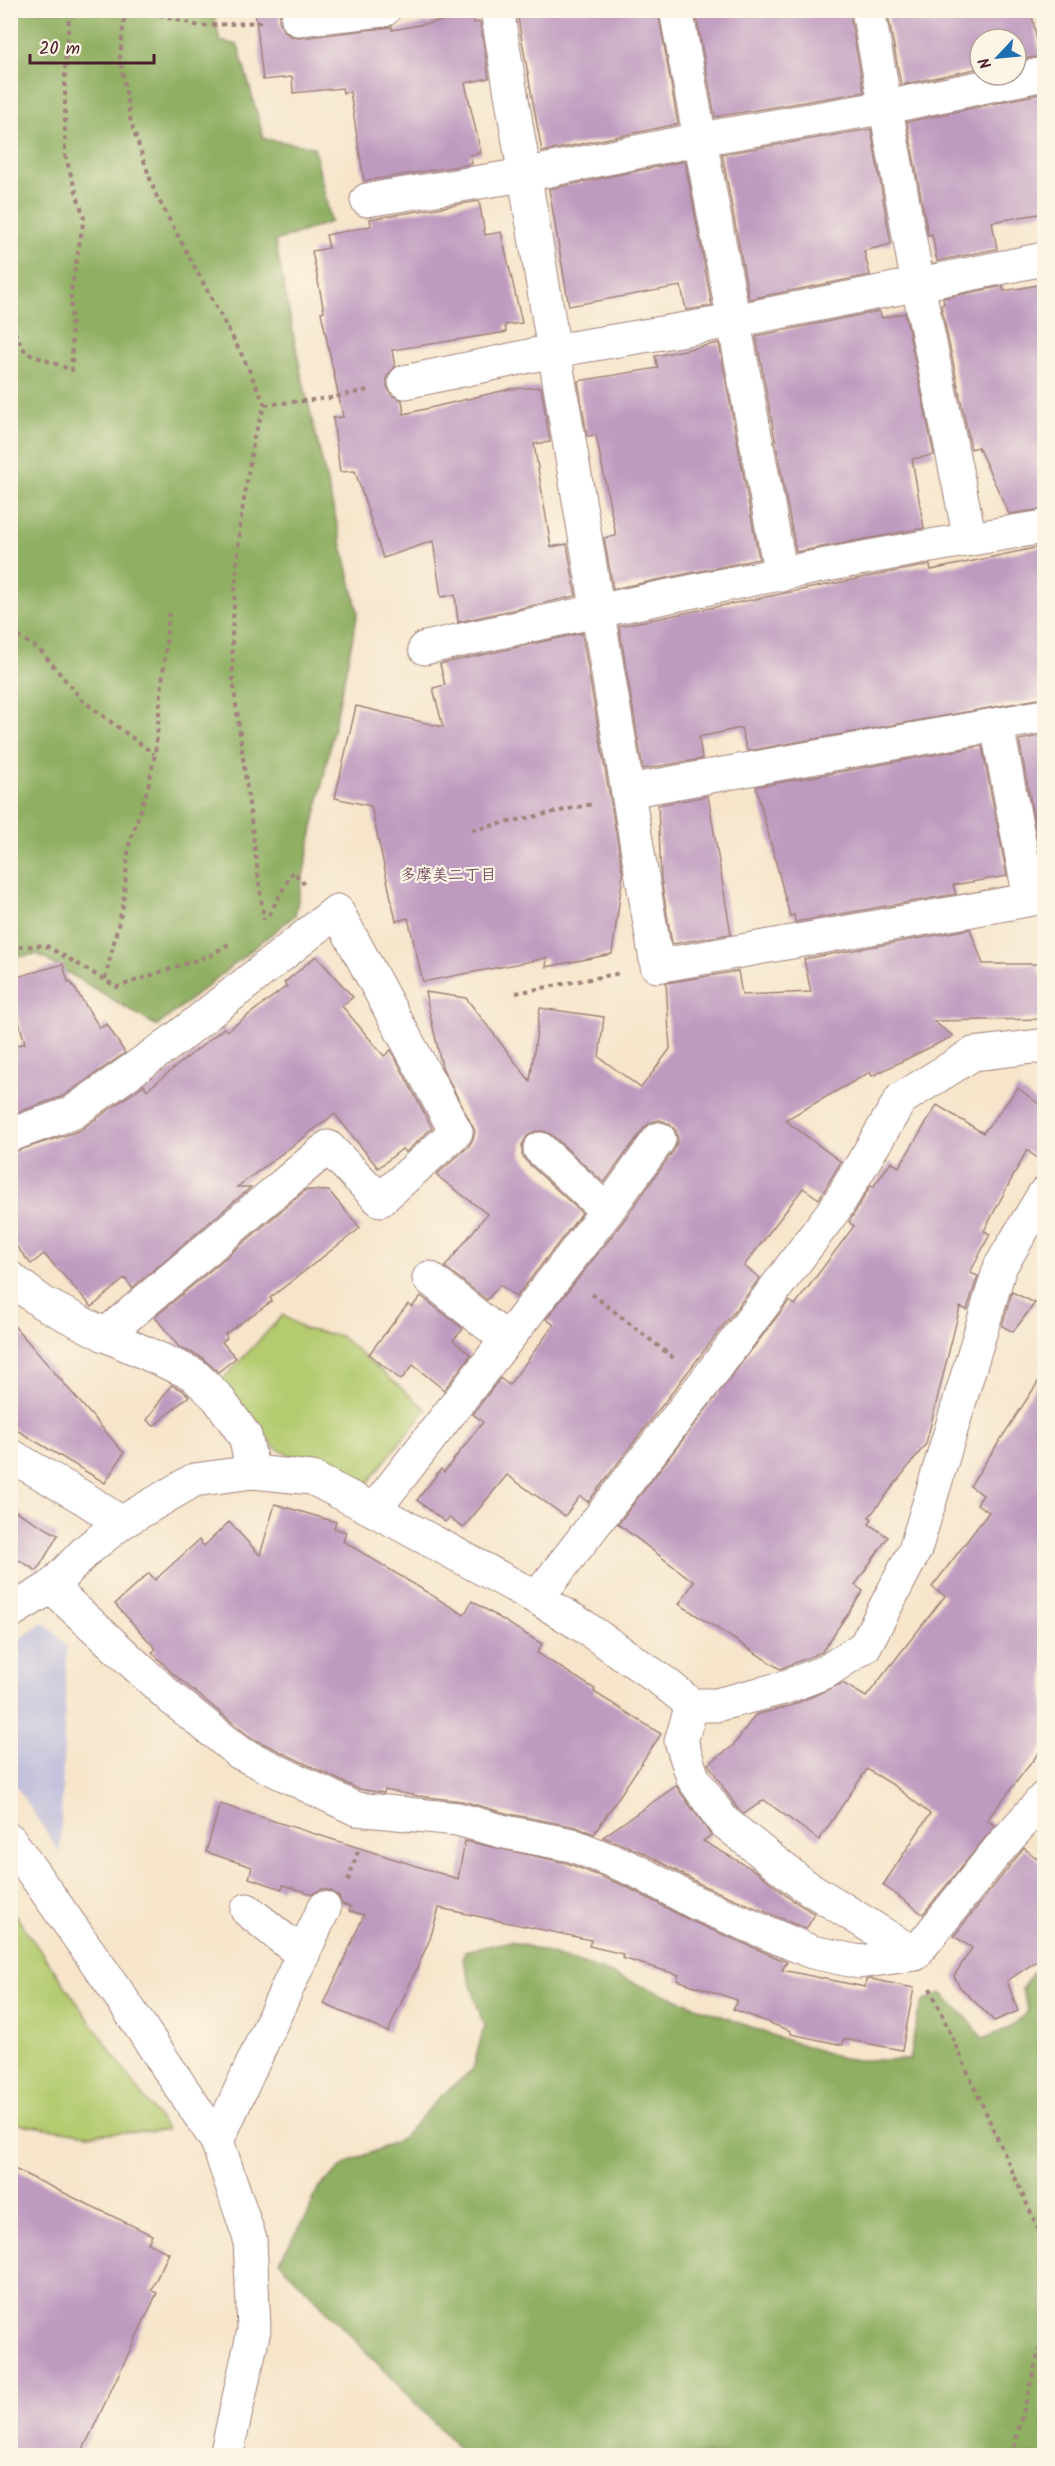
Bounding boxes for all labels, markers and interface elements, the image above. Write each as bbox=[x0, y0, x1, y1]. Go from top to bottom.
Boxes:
scale bar bbox=[30, 27, 154, 65]
north arrow bbox=[968, 27, 1028, 87]
text: 20 m bbox=[39, 35, 80, 64]
text: N bbox=[972, 53, 999, 73]
district label: 多摩美二丁目 bbox=[400, 863, 496, 888]

